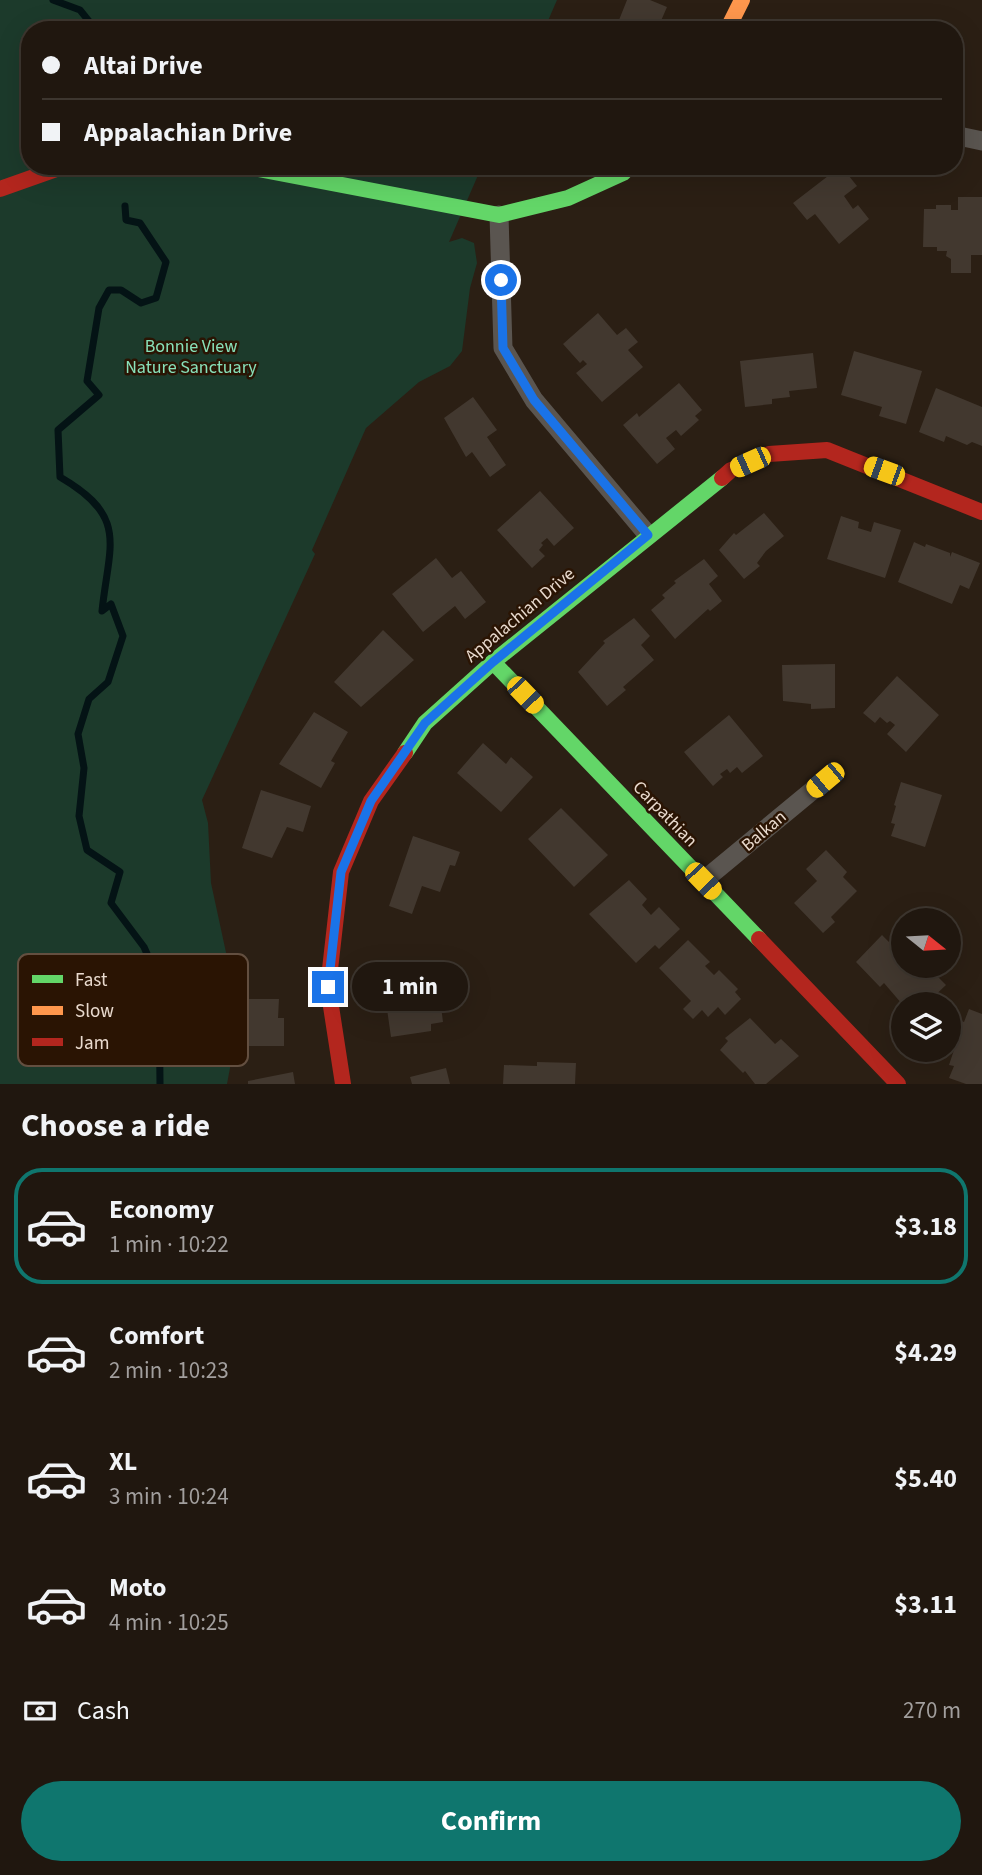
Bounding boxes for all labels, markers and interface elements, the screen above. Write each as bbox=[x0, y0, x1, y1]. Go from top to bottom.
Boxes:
text: Altai Drive bbox=[84, 47, 203, 84]
text: Appalachian Drive bbox=[84, 114, 292, 151]
route start bbox=[485, 264, 517, 296]
park label: Bonnie View Nature Sanctuary bbox=[125, 334, 257, 380]
car bbox=[727, 444, 774, 480]
car bbox=[861, 454, 908, 488]
street label: Appalachian Drive bbox=[460, 562, 580, 668]
car bbox=[503, 673, 548, 717]
car bbox=[803, 758, 848, 802]
street label: Carpathian bbox=[627, 775, 703, 853]
street label: Balkan bbox=[736, 805, 792, 857]
car bbox=[681, 859, 726, 903]
north arrow bbox=[891, 908, 961, 978]
map controls bbox=[891, 908, 961, 1062]
legend bbox=[18, 954, 248, 1066]
callout: 1 min bbox=[352, 962, 468, 1012]
text: Fast bbox=[75, 967, 108, 994]
text: 1 min bbox=[382, 970, 438, 1003]
route end bbox=[312, 971, 344, 1003]
button: layers bbox=[891, 992, 961, 1062]
text: Slow bbox=[75, 998, 114, 1025]
text: Jam bbox=[75, 1030, 109, 1057]
text: Choose a ride bbox=[21, 1103, 210, 1149]
text: Economy bbox=[109, 1191, 214, 1228]
icon: car bbox=[25, 1195, 88, 1258]
text: $3.18 bbox=[894, 1208, 957, 1245]
text: 1 min · 10:22 bbox=[109, 1228, 229, 1261]
text: Comfort bbox=[109, 1317, 204, 1354]
icon: car bbox=[25, 1321, 88, 1384]
text: $4.29 bbox=[894, 1334, 957, 1371]
text: 2 min · 10:23 bbox=[109, 1354, 229, 1387]
text: XL bbox=[109, 1443, 137, 1480]
icon: car bbox=[25, 1447, 88, 1510]
text: $5.40 bbox=[894, 1460, 957, 1497]
text: 3 min · 10:24 bbox=[109, 1480, 229, 1513]
text: Moto bbox=[109, 1569, 166, 1606]
icon: car bbox=[25, 1573, 88, 1636]
text: $3.11 bbox=[894, 1586, 957, 1623]
text: 4 min · 10:25 bbox=[109, 1606, 229, 1639]
icon: cash bbox=[21, 1692, 59, 1730]
text: Cash bbox=[77, 1692, 130, 1729]
text: 270 m bbox=[903, 1694, 961, 1727]
button: Confirm bbox=[21, 1781, 961, 1861]

